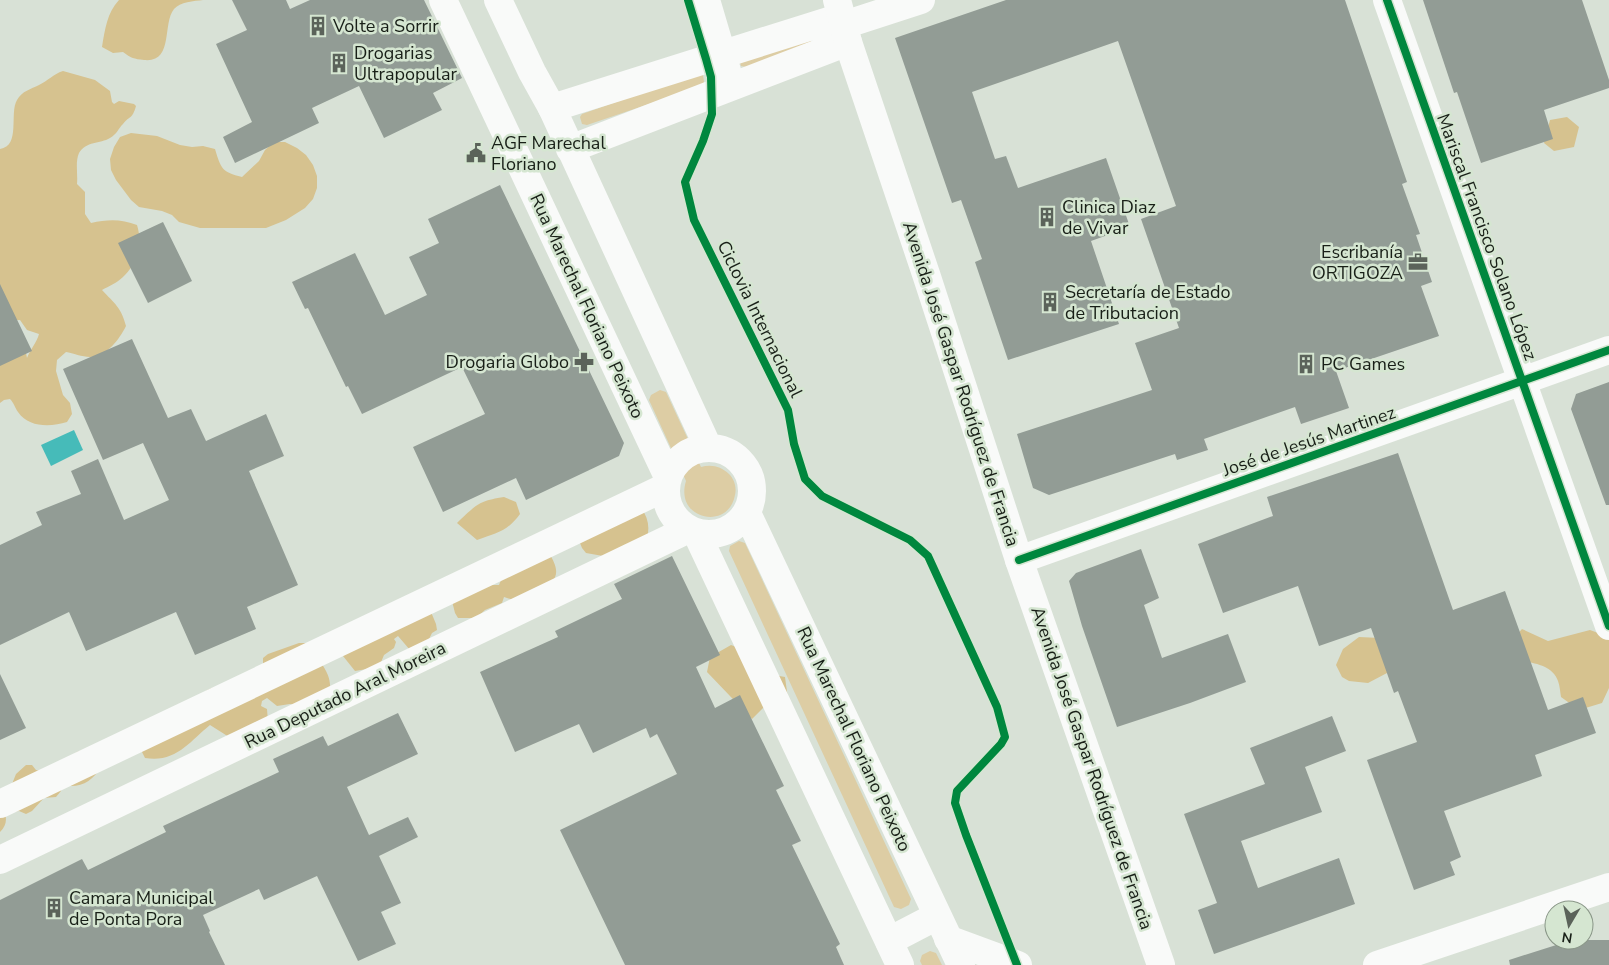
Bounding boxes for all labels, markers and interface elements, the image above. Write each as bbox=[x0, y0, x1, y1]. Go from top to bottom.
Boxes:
place label: Volte a Sorrir bbox=[332, 14, 439, 38]
building icon: Volte a Sorrir bbox=[307, 15, 329, 37]
place label: Drogarias Ultrapopular bbox=[354, 41, 457, 86]
building icon: Drogarias Ultrapopular bbox=[328, 52, 350, 74]
street label: Mariscal Francisco Solano López bbox=[1431, 110, 1543, 364]
place label: AGF Marechal Floriano bbox=[491, 131, 606, 176]
public building icon: AGF Marechal Floriano bbox=[465, 142, 487, 164]
street label: Rua Marechal Floriano Peixoto bbox=[524, 190, 650, 422]
place label: Clinica Diaz de Vivar bbox=[1062, 195, 1156, 240]
building icon: Clinica Diaz de Vivar bbox=[1036, 206, 1058, 228]
street label: Avenida José Gaspar Rodríguez de Francia bbox=[897, 219, 1025, 549]
street label: Ciclovia Internacional bbox=[712, 237, 809, 402]
place label: Escribanía ORTIGOZA bbox=[1312, 240, 1403, 285]
office icon: Escribanía ORTIGOZA bbox=[1407, 251, 1429, 273]
place label: Secretaría de Estado de Tributacion bbox=[1065, 280, 1230, 325]
building icon: Secretaría de Estado de Tributacion bbox=[1039, 291, 1061, 313]
place label: Drogaria Globo bbox=[446, 350, 569, 374]
pharmacy icon: Drogaria Globo bbox=[573, 351, 595, 373]
place label: PC Games bbox=[1321, 352, 1405, 376]
building icon: PC Games bbox=[1295, 353, 1317, 375]
street label: José de Jesús Martinez bbox=[1218, 400, 1399, 482]
street label: Avenida José Gaspar Rodríguez de Francia bbox=[1025, 603, 1159, 933]
street label: Rua Marechal Floriano Peixoto bbox=[791, 623, 917, 855]
street label: Rua Deputado Aral Moreira bbox=[240, 636, 450, 754]
place label: Camara Municipal de Ponta Pora bbox=[69, 886, 214, 931]
building icon: Camara Municipal de Ponta Pora bbox=[43, 897, 65, 919]
north arrow bbox=[1544, 900, 1594, 950]
text: N bbox=[1560, 927, 1574, 948]

